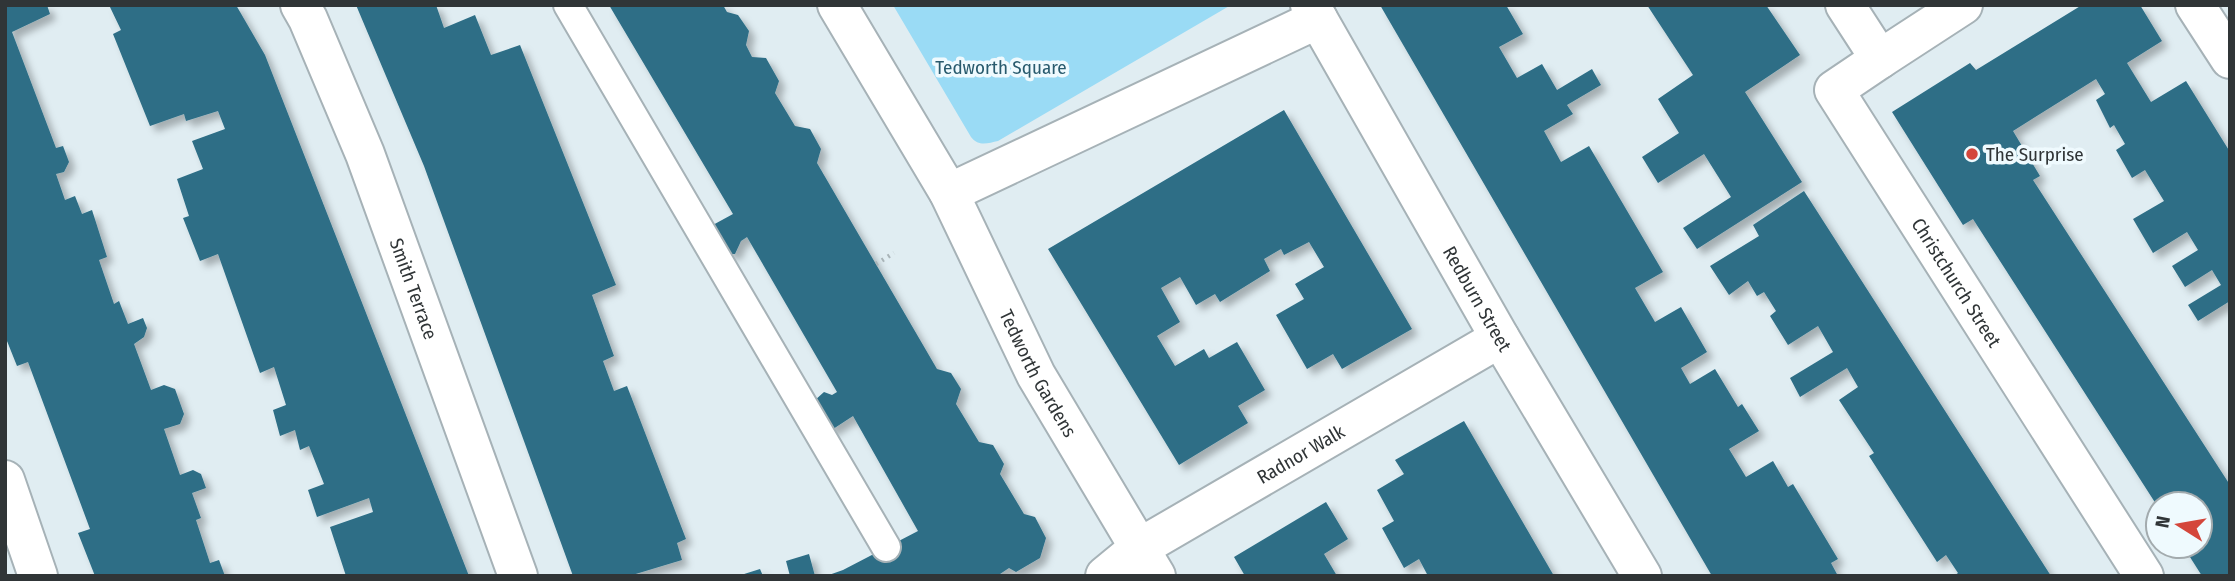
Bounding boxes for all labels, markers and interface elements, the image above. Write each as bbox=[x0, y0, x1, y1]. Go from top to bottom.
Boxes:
park label: Tedworth Square bbox=[935, 56, 1067, 79]
place label: The Surprise bbox=[1986, 143, 2084, 166]
marker: The Surprise bbox=[1964, 146, 1980, 162]
street label: Christchurch Street bbox=[1907, 214, 2006, 352]
street label: Smith Terrace bbox=[385, 235, 442, 343]
street label: Redburn Street bbox=[1438, 242, 1517, 356]
street label: Tedworth Gardens bbox=[994, 306, 1081, 441]
street label: Radnor Walk bbox=[1253, 420, 1349, 489]
north arrow bbox=[2144, 490, 2214, 560]
text: N bbox=[2150, 514, 2175, 530]

